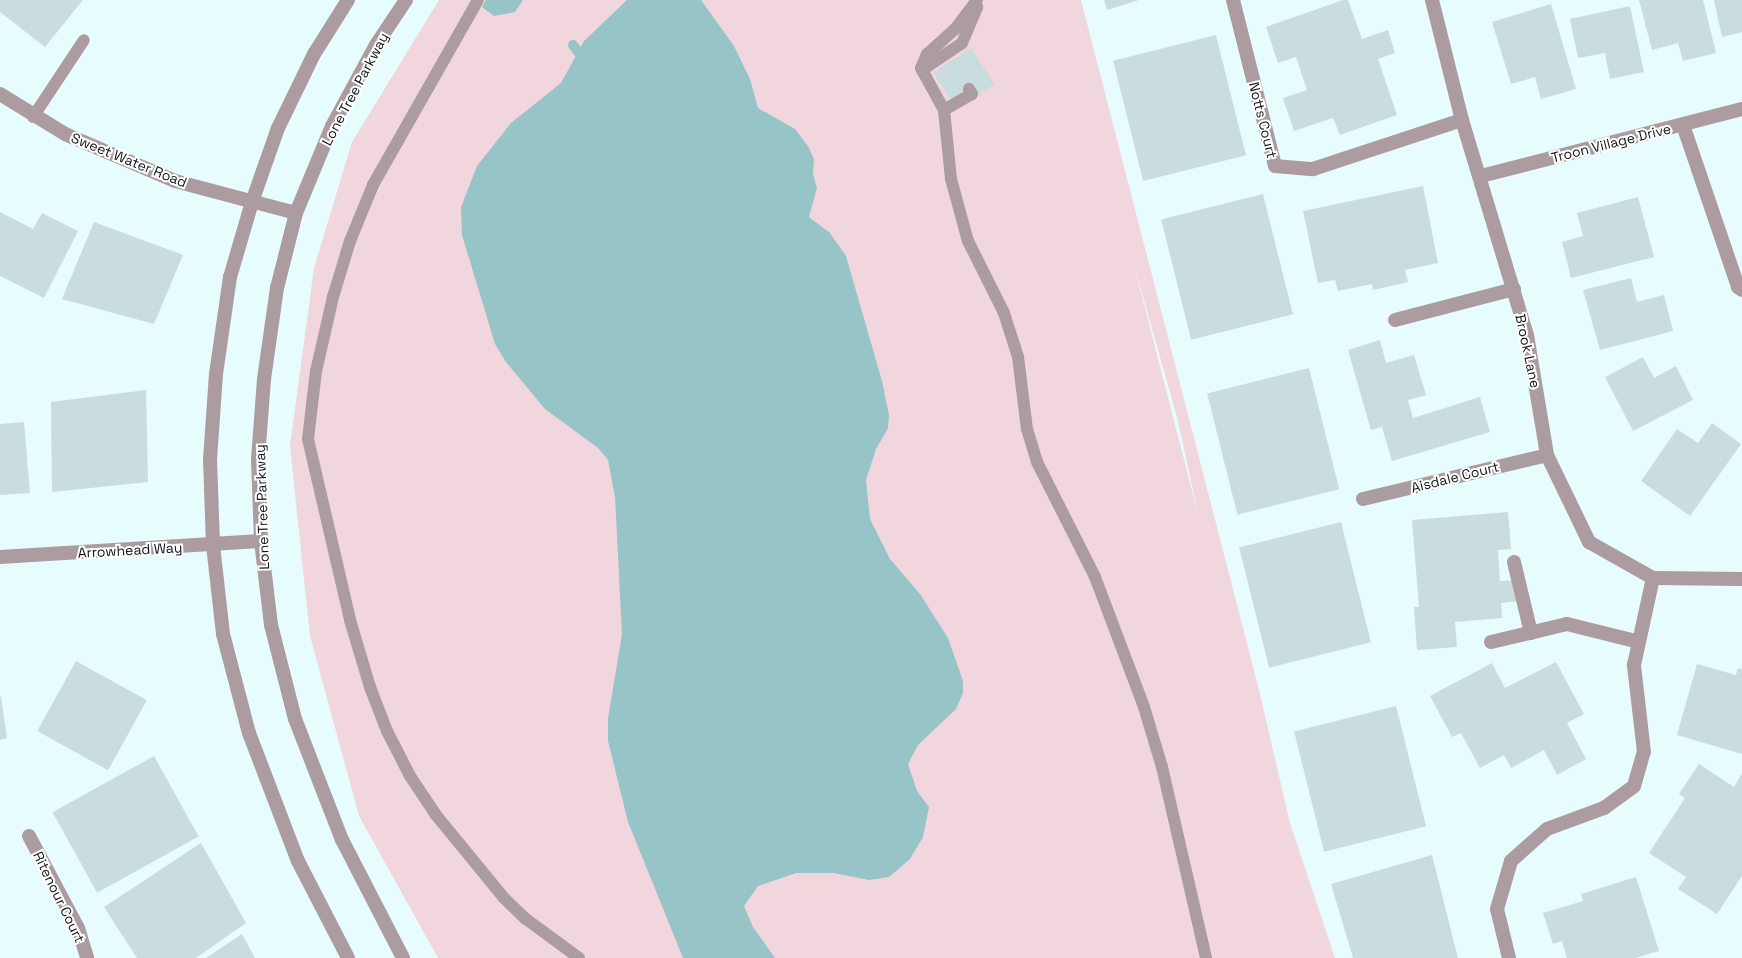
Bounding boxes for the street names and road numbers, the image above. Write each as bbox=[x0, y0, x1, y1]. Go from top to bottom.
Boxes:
street label: Lone Tree Parkway bbox=[318, 30, 392, 148]
street label: Notts Court bbox=[1245, 80, 1281, 160]
street label: Troon Village Drive bbox=[1549, 120, 1673, 166]
street label: Sweet Water Road bbox=[69, 129, 189, 191]
street label: Brook Lane bbox=[1512, 312, 1544, 390]
street label: Lone Tree Parkway bbox=[251, 444, 273, 570]
street label: Aisdale Court bbox=[1409, 458, 1501, 496]
street label: Arrowhead Way bbox=[77, 539, 183, 561]
street label: Ritenour Court bbox=[30, 849, 88, 945]

